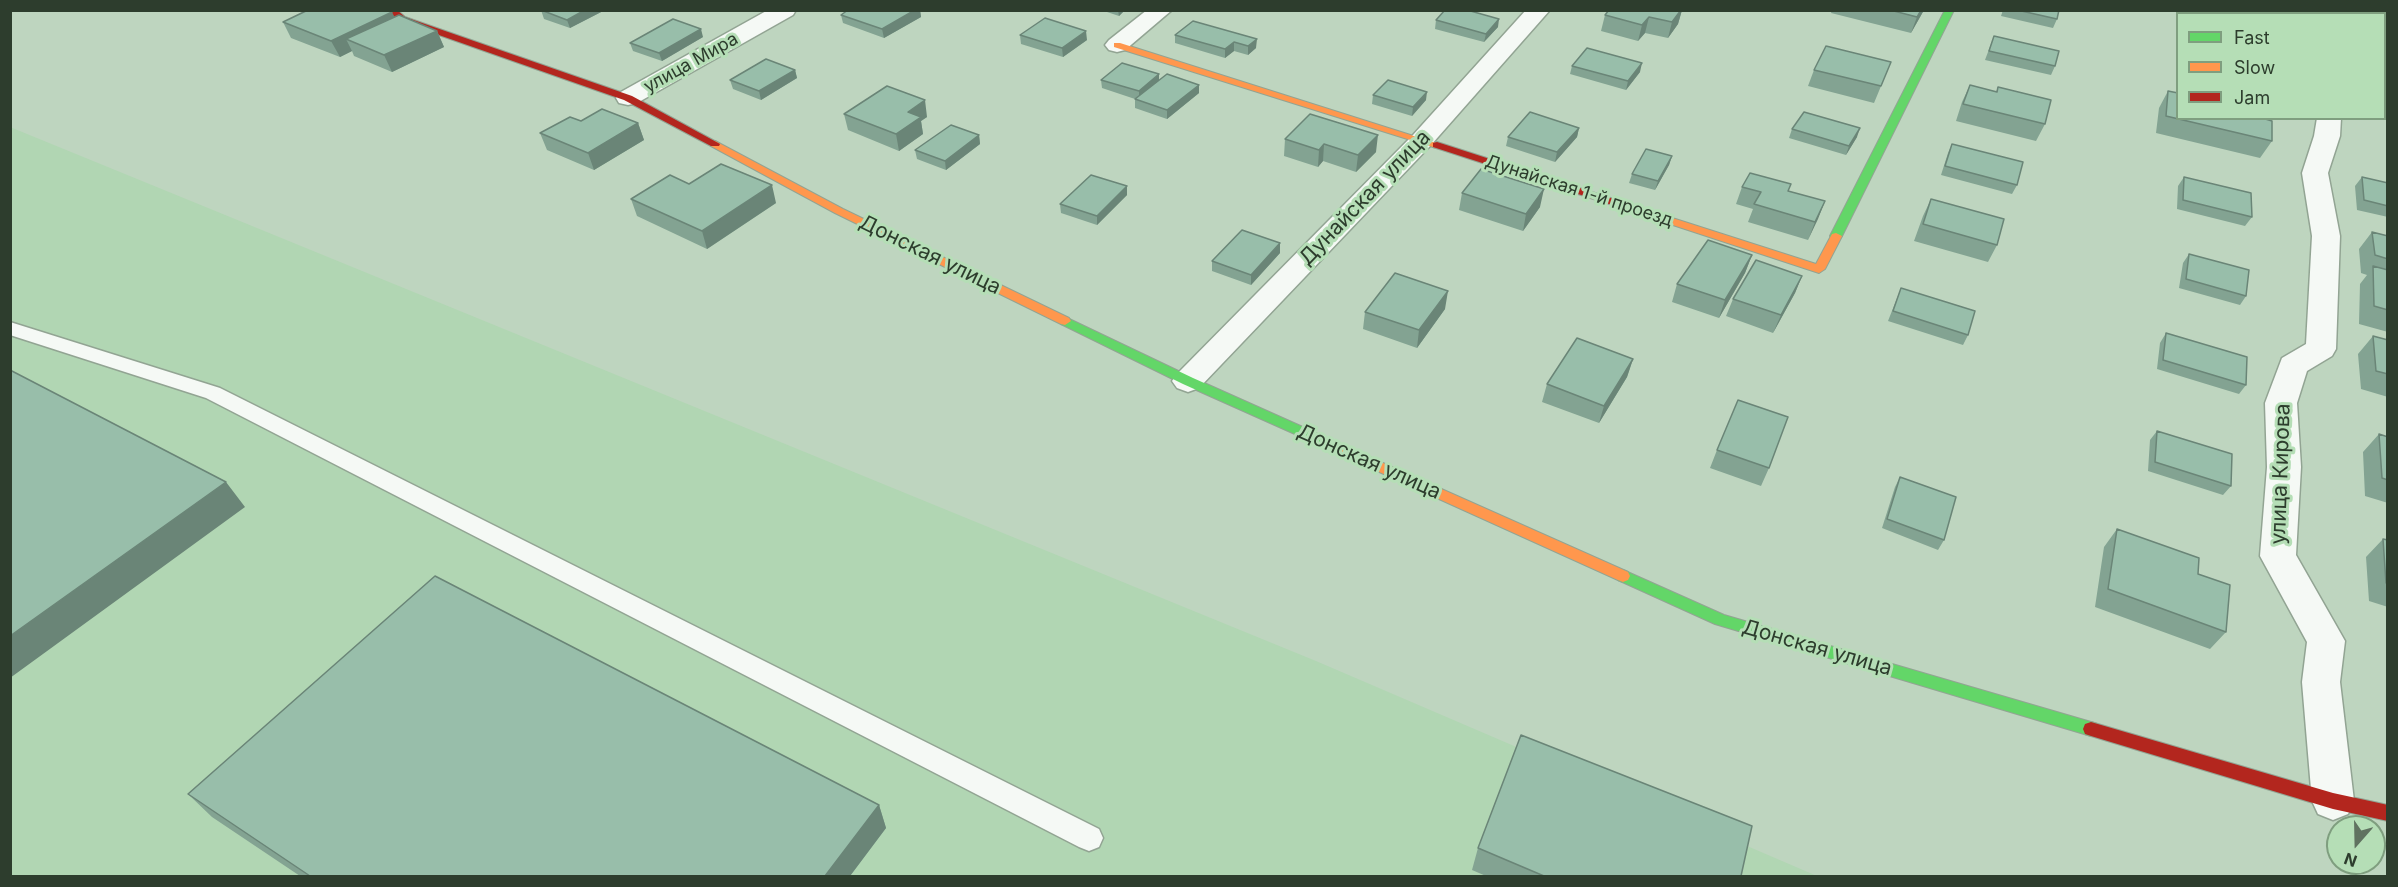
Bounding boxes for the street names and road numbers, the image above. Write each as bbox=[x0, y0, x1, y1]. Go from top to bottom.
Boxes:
street label: улица Мира bbox=[640, 28, 742, 98]
street label: Дунайская улица bbox=[1294, 125, 1436, 271]
street label: Дунайская 1-й проезд bbox=[1483, 150, 1675, 232]
street label: Донская улица bbox=[855, 210, 1005, 300]
street label: улица Кирова bbox=[2266, 403, 2296, 545]
street label: Донская улица bbox=[1293, 419, 1445, 505]
street label: Донская улица bbox=[1739, 615, 1895, 681]

